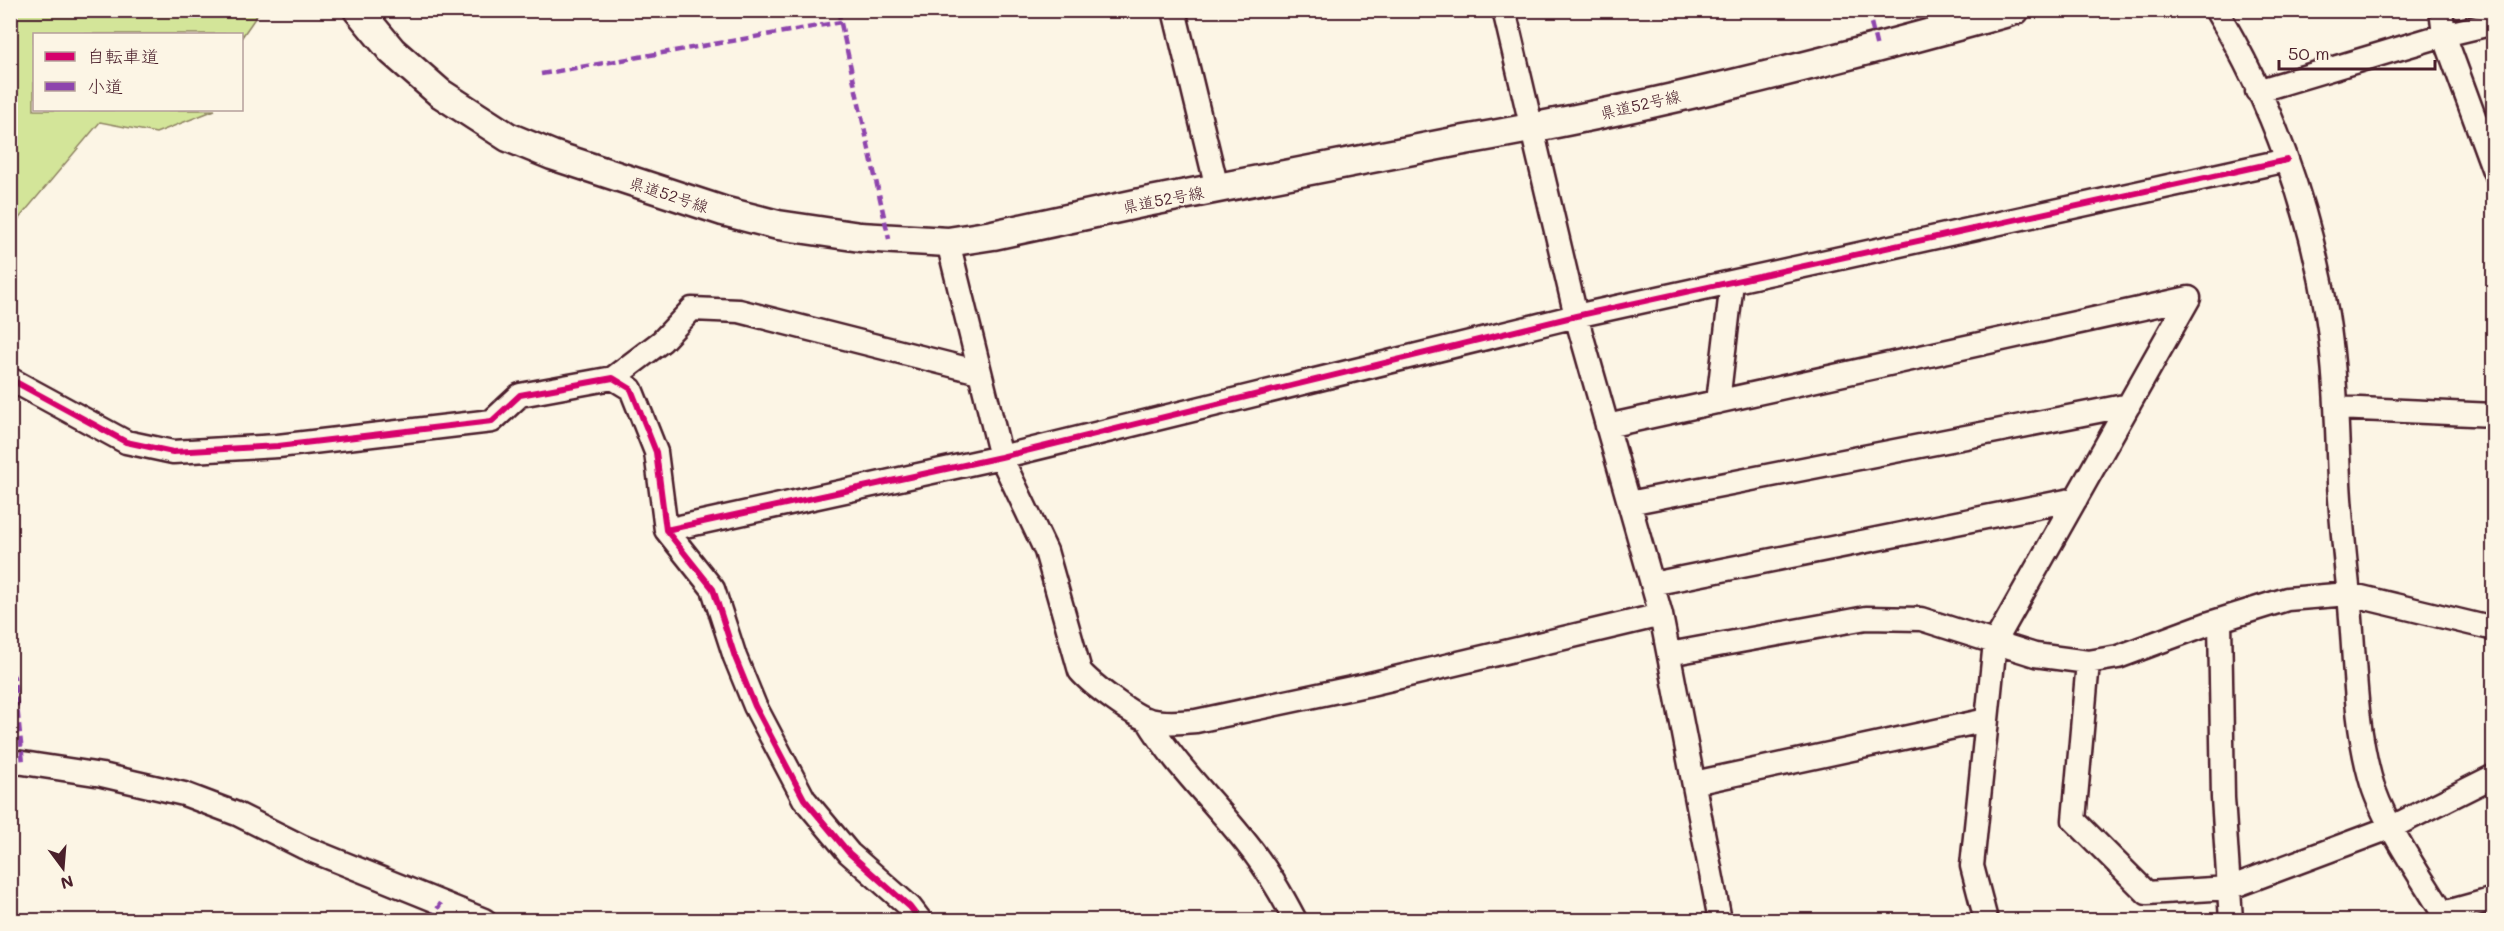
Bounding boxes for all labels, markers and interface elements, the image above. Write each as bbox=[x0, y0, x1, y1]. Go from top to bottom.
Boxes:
legend bbox=[33, 33, 243, 111]
scale bar bbox=[2279, 33, 2435, 71]
text: 50 m bbox=[2288, 41, 2330, 65]
text: 自転車道 bbox=[87, 44, 159, 68]
text: 小道 bbox=[87, 74, 123, 98]
street label: 県道52号線 bbox=[1598, 85, 1682, 123]
street label: 県道52号線 bbox=[627, 171, 711, 217]
street label: 県道52号線 bbox=[1121, 181, 1205, 217]
north arrow bbox=[33, 838, 93, 898]
text: N bbox=[59, 871, 76, 895]

